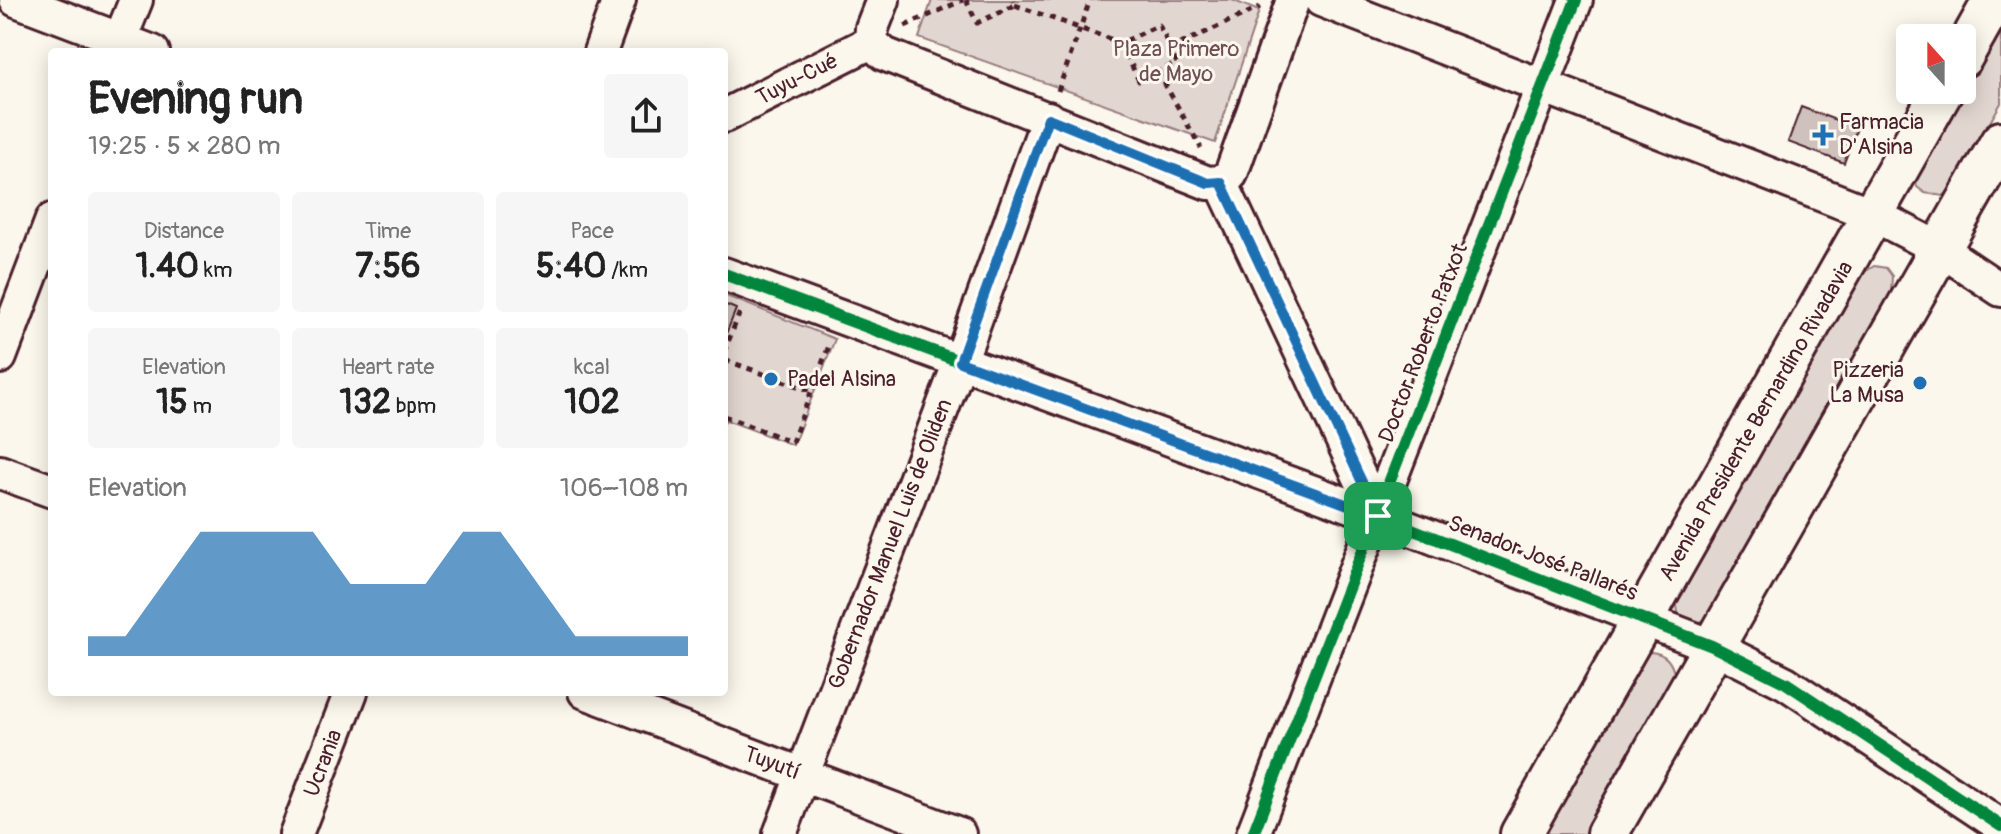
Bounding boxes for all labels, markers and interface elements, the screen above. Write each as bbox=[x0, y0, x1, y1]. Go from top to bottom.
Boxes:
north arrow bbox=[1896, 24, 1976, 104]
map controls bbox=[1896, 24, 1976, 104]
park label: Plaza Primero de Mayo bbox=[1113, 35, 1239, 88]
street label: Tuyu-Cué bbox=[751, 46, 843, 112]
text: Evening run bbox=[88, 72, 303, 127]
button: share bbox=[604, 74, 688, 158]
place label: Farmacia D'Alsina bbox=[1839, 108, 1924, 161]
marker: Farmacia D'Alsina bbox=[1814, 126, 1832, 144]
text: 19:25 · 5 × 280 m bbox=[88, 130, 281, 162]
text: Distance bbox=[144, 217, 224, 245]
text: Time bbox=[365, 217, 411, 245]
text: Pace bbox=[570, 217, 614, 245]
street label: Doctor Roberto Patxot bbox=[1372, 239, 1474, 447]
text: 1.40 bbox=[135, 245, 199, 288]
text: 7:56 bbox=[355, 245, 421, 288]
text: 5:40 bbox=[536, 245, 607, 288]
text: km bbox=[199, 256, 233, 284]
text: /km bbox=[607, 256, 648, 284]
street label: Avenida Presidente Bernardino Rivadavia bbox=[1653, 256, 1859, 586]
text: Elevation bbox=[142, 353, 226, 381]
text: Heart rate bbox=[342, 353, 434, 381]
text: kcal bbox=[574, 353, 610, 381]
place label: Pizzeria La Musa bbox=[1830, 356, 1904, 409]
place label: Padel Alsina bbox=[787, 365, 896, 393]
marker: Padel Alsina bbox=[762, 370, 780, 388]
marker: Pizzeria La Musa bbox=[1911, 374, 1929, 392]
text: 15 bbox=[156, 381, 188, 424]
text: 132 bbox=[340, 381, 391, 424]
text: 102 bbox=[564, 381, 620, 424]
text: m bbox=[188, 392, 212, 420]
text: bpm bbox=[391, 392, 436, 420]
street label: Gobernador Manuel Luis de Oliden bbox=[822, 395, 958, 693]
text: Elevation bbox=[88, 472, 187, 504]
text: 106–108 m bbox=[560, 472, 688, 504]
pin bbox=[1344, 482, 1412, 550]
icon: arrive bbox=[1356, 494, 1400, 538]
street label: Senador José Pallarés bbox=[1444, 509, 1642, 607]
street label: Ucrania bbox=[297, 725, 349, 801]
street label: Tuyutí bbox=[740, 740, 804, 786]

